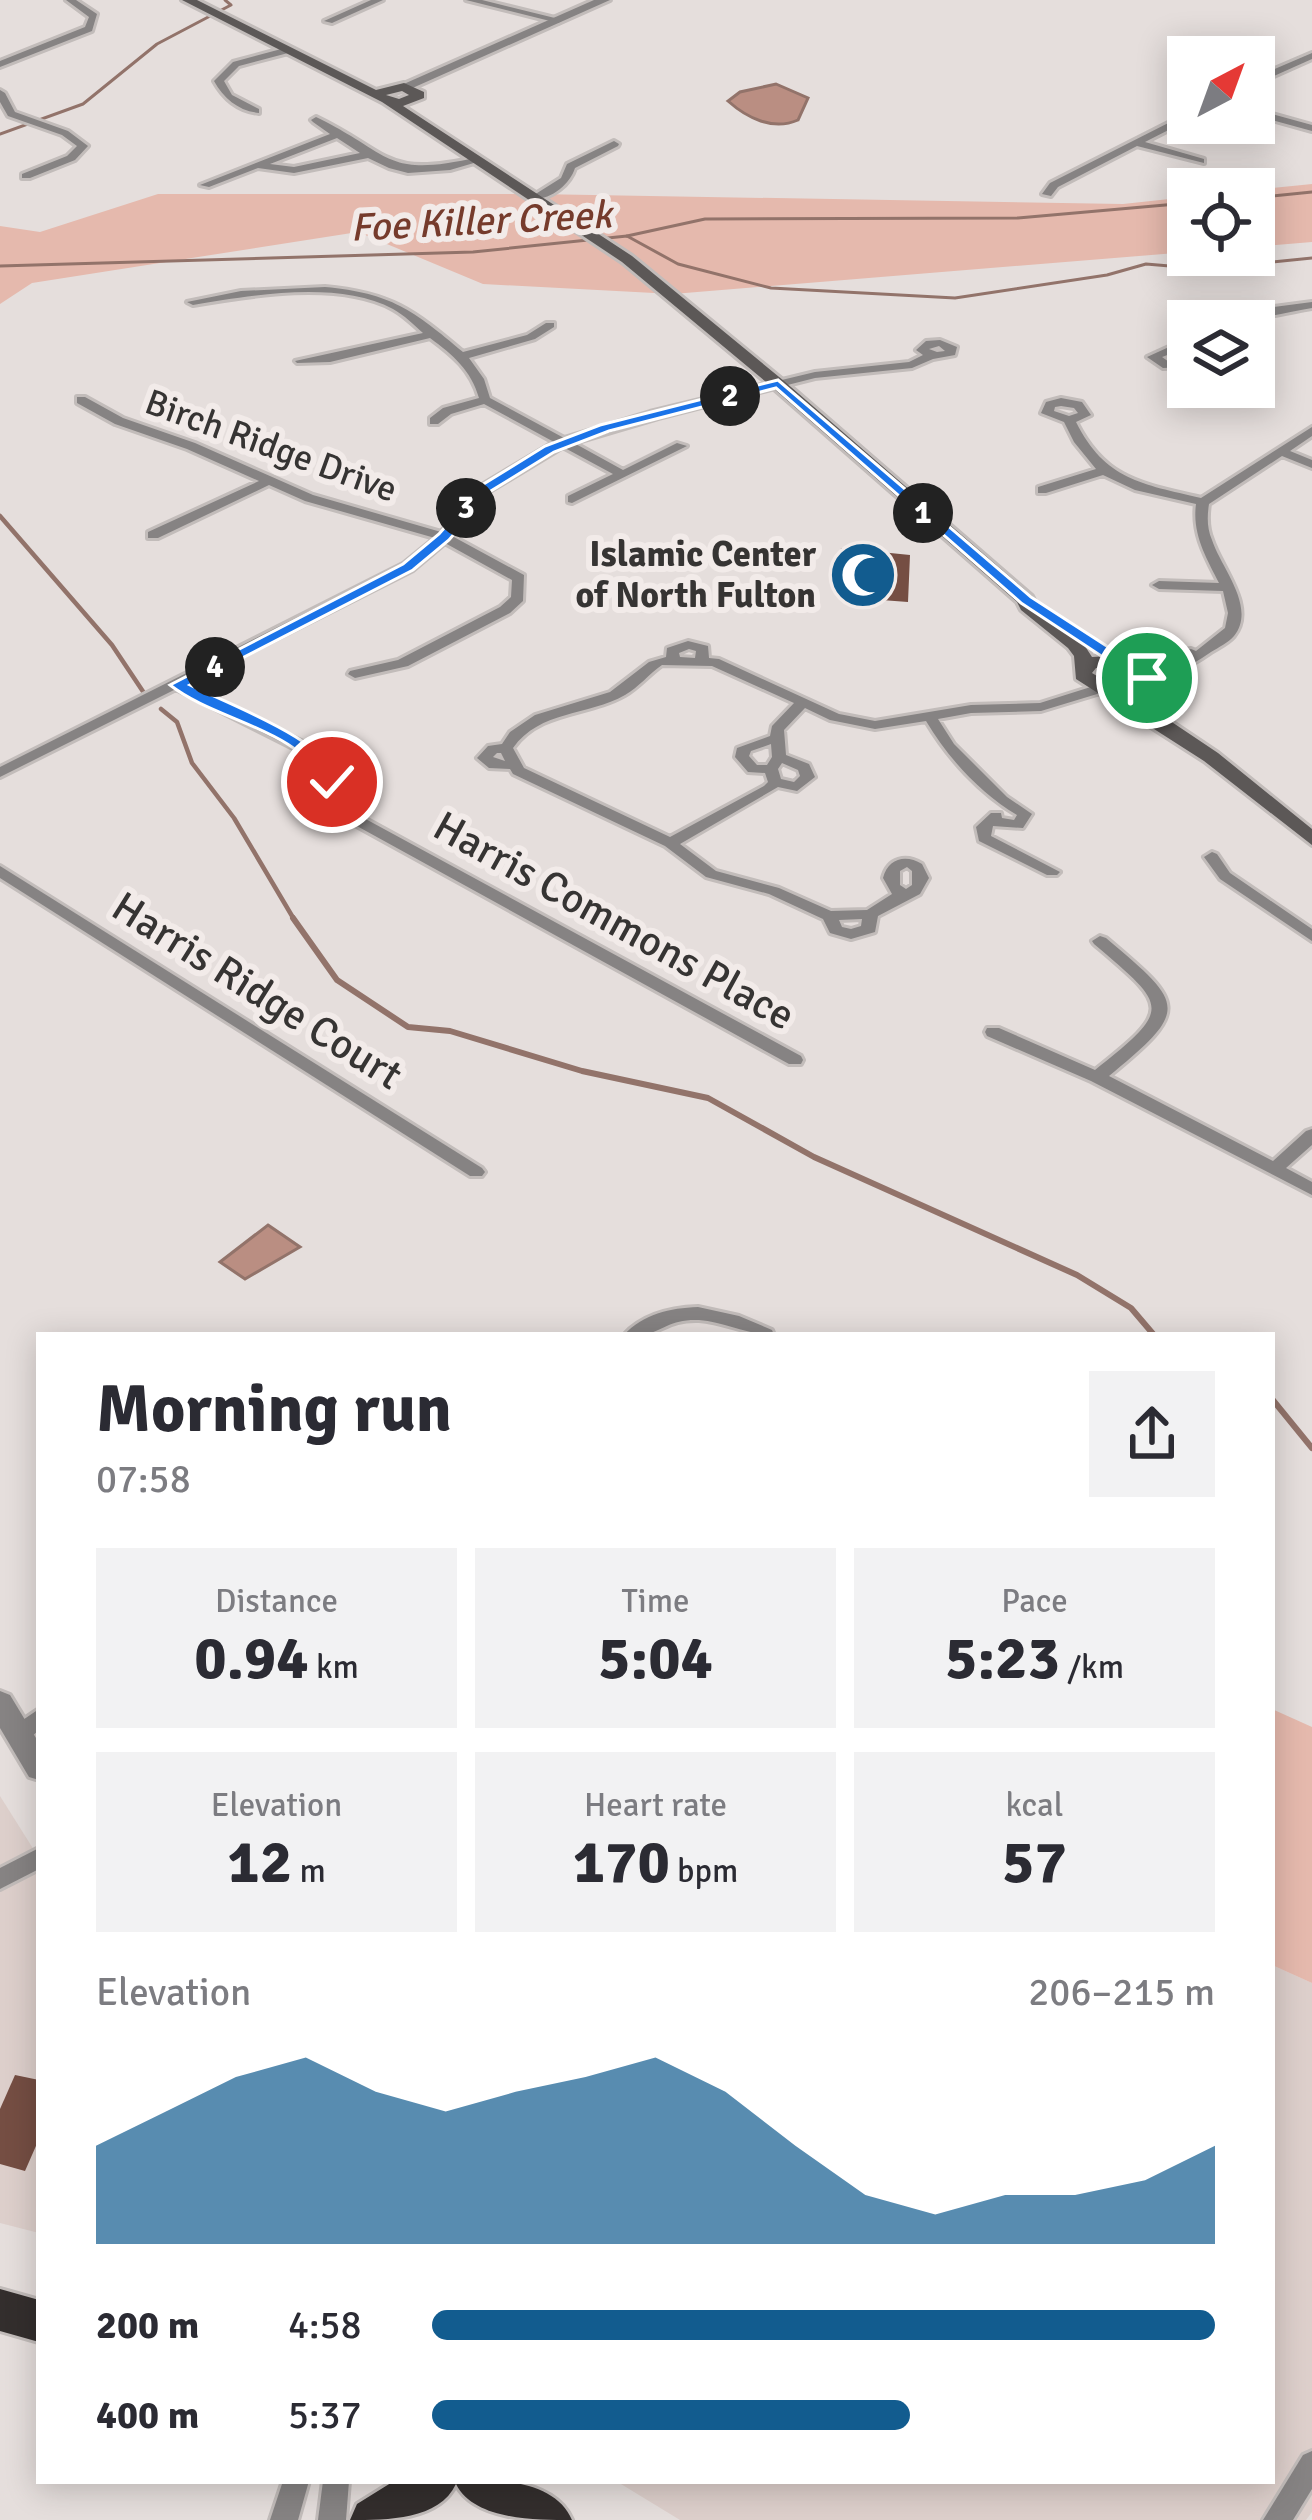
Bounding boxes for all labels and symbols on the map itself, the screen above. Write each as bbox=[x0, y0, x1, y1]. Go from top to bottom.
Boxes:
north arrow bbox=[1167, 36, 1275, 144]
water label: Foe Killer Creek bbox=[349, 190, 616, 252]
pin: 2 bbox=[700, 366, 760, 426]
street label: Birch Ridge Drive bbox=[139, 380, 403, 512]
pin: 3 bbox=[436, 478, 496, 538]
pin: 1 bbox=[893, 483, 953, 543]
place label: Islamic Center of North Fulton bbox=[576, 532, 817, 618]
mosque icon: Islamic Center of North Fulton bbox=[828, 540, 898, 610]
pin bbox=[1096, 627, 1198, 729]
pin: 4 bbox=[185, 637, 245, 697]
pin bbox=[281, 731, 383, 833]
street label: Harris Commons Place bbox=[425, 801, 803, 1041]
street label: Harris Ridge Court bbox=[103, 881, 411, 1101]

